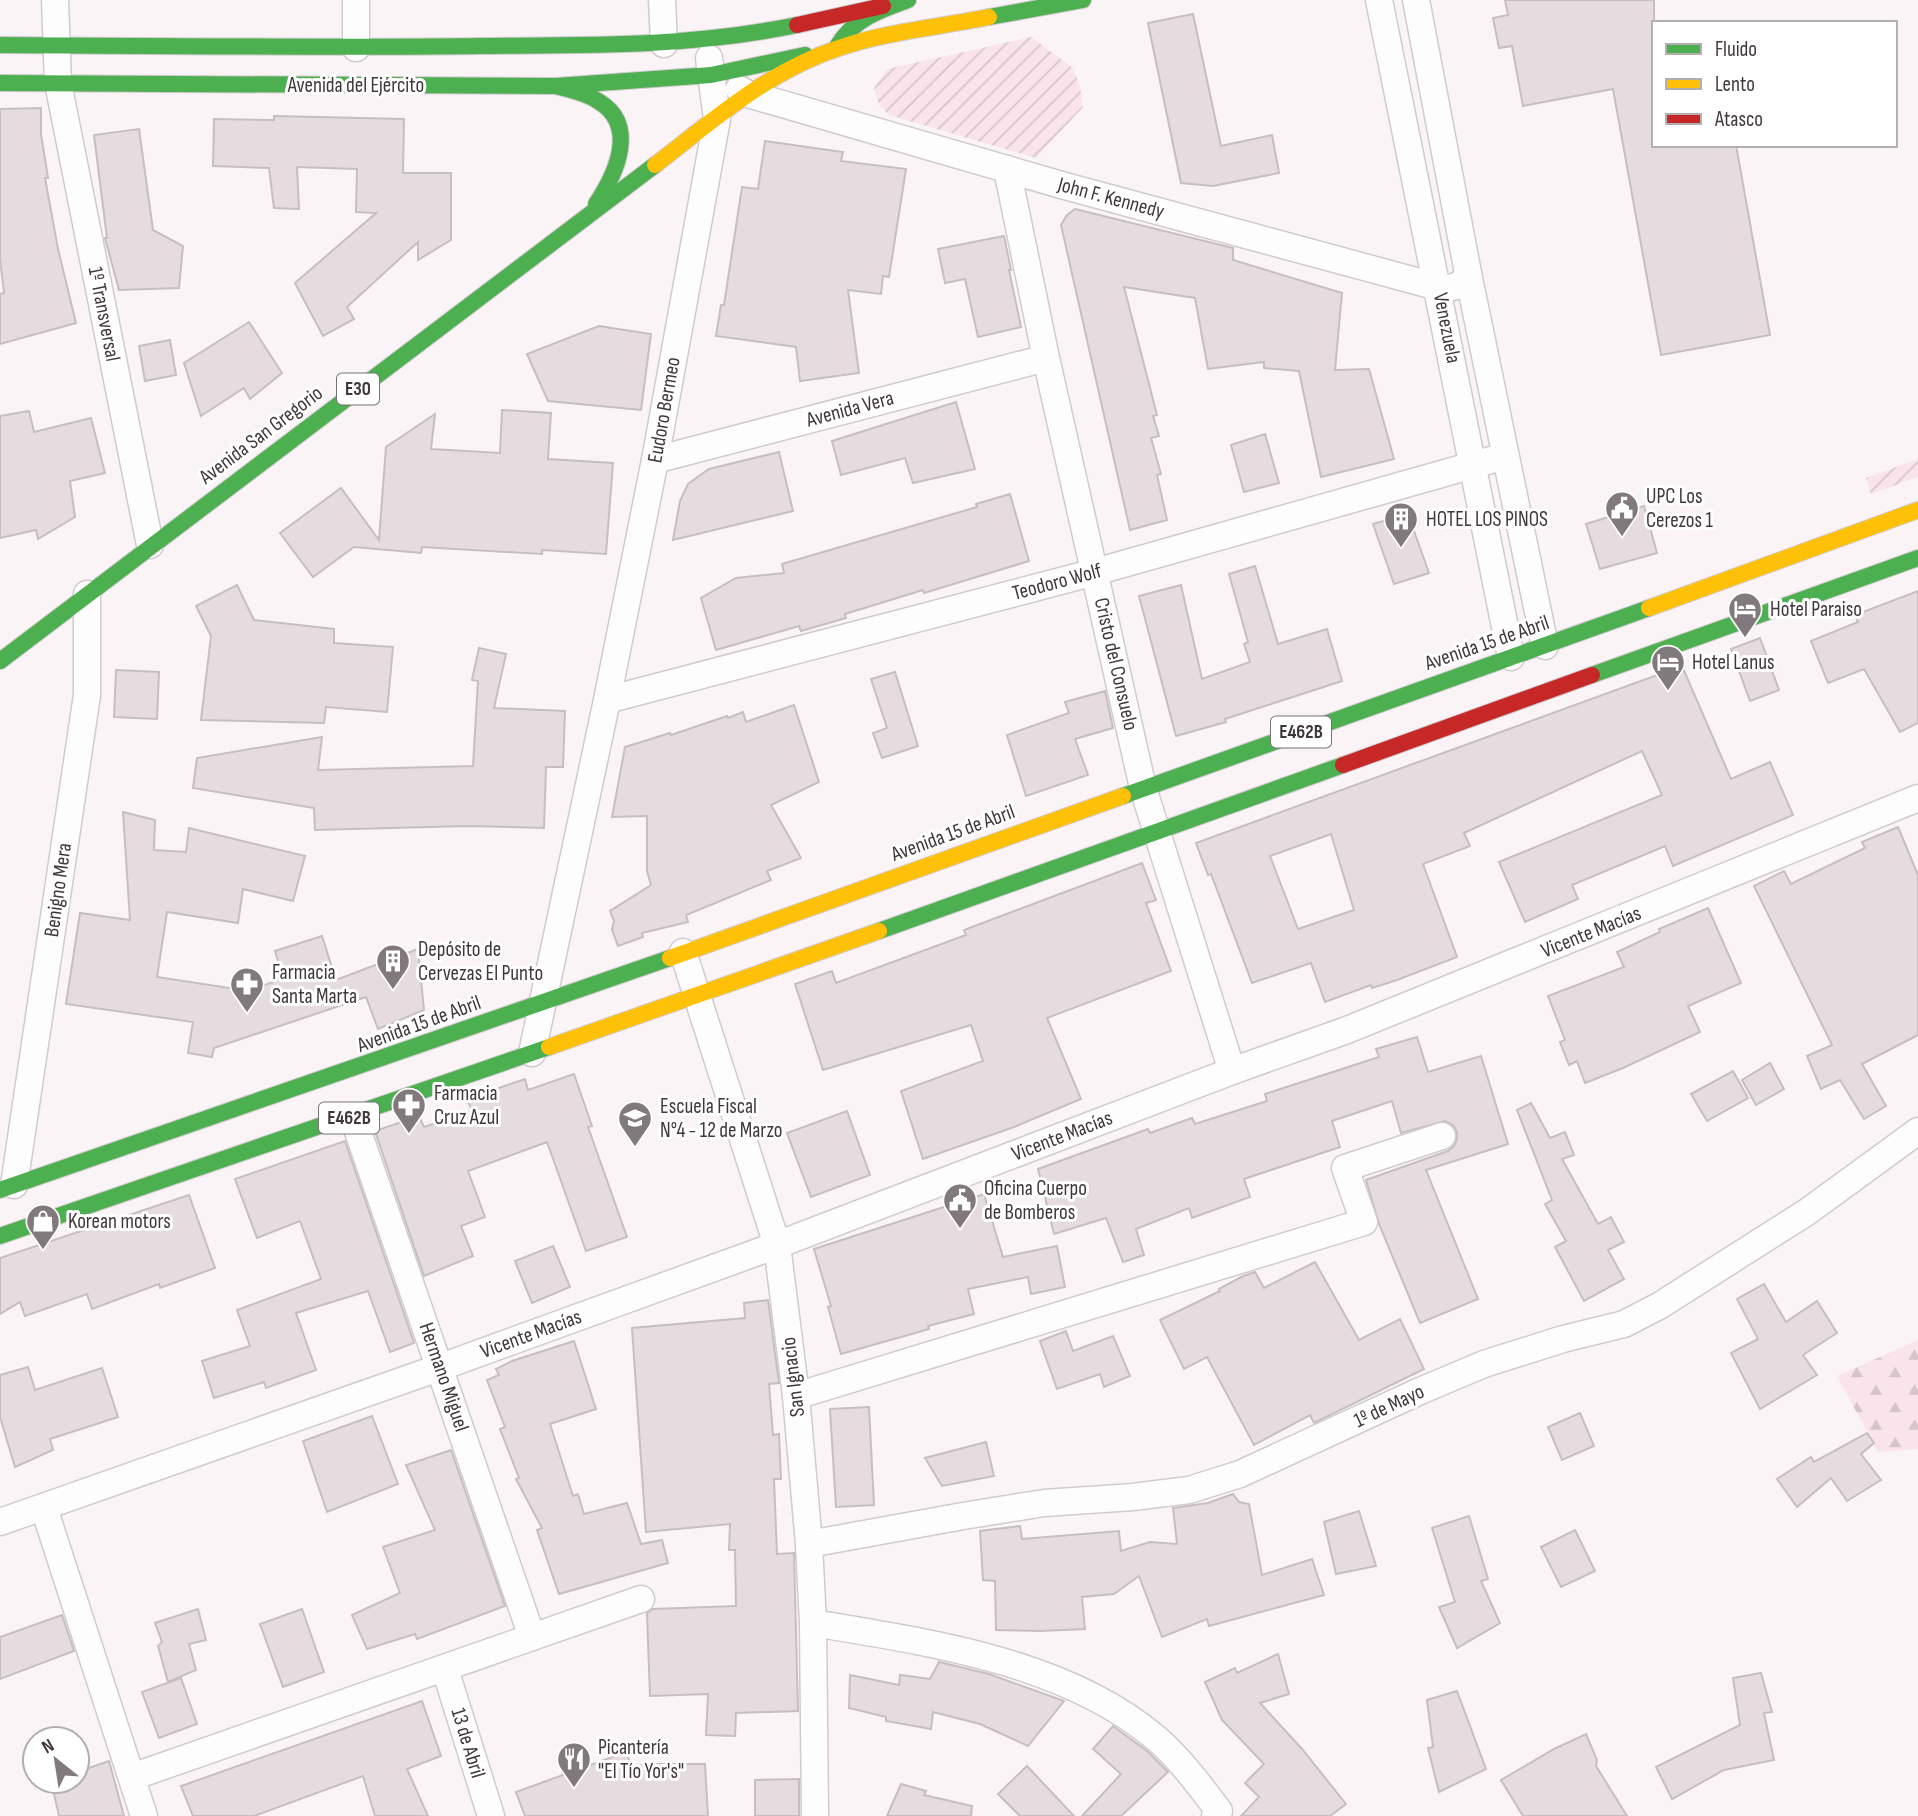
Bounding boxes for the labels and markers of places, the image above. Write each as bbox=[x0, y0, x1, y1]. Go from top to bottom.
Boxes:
place label: UPC Los Cerezos 1 bbox=[1646, 484, 1713, 533]
public building icon: UPC Los Cerezos 1 bbox=[1603, 489, 1641, 538]
building icon: HOTEL LOS PINOS bbox=[1382, 500, 1420, 549]
place label: HOTEL LOS PINOS bbox=[1426, 507, 1548, 532]
hotel icon: Hotel Paraiso bbox=[1726, 590, 1764, 639]
place label: Hotel Paraiso bbox=[1770, 597, 1862, 622]
hotel icon: Hotel Lanus bbox=[1649, 643, 1687, 692]
place label: Hotel Lanus bbox=[1692, 650, 1774, 675]
place label: Depósito de Cervezas El Punto bbox=[418, 937, 543, 986]
building icon: Depósito de Cervezas El Punto bbox=[374, 942, 412, 991]
place label: Farmacia Santa Marta bbox=[272, 960, 357, 1009]
pharmacy icon: Farmacia Santa Marta bbox=[228, 965, 266, 1014]
place label: Farmacia Cruz Azul bbox=[434, 1081, 499, 1130]
pharmacy icon: Farmacia Cruz Azul bbox=[390, 1086, 428, 1135]
place label: Escuela Fiscal N°4 - 12 de Marzo bbox=[660, 1094, 782, 1143]
school or university icon: Escuela Fiscal N°4 - 12 de Marzo bbox=[616, 1099, 654, 1148]
place label: Oficina Cuerpo de Bomberos bbox=[984, 1176, 1087, 1225]
public building icon: Oficina Cuerpo de Bomberos bbox=[941, 1181, 979, 1230]
shop icon: Korean motors bbox=[24, 1202, 62, 1251]
place label: Korean motors bbox=[68, 1209, 171, 1234]
place label: Picantería "El Tío Yor's" bbox=[598, 1735, 684, 1784]
restaurant icon: Picantería "El Tío Yor's" bbox=[555, 1740, 593, 1789]

